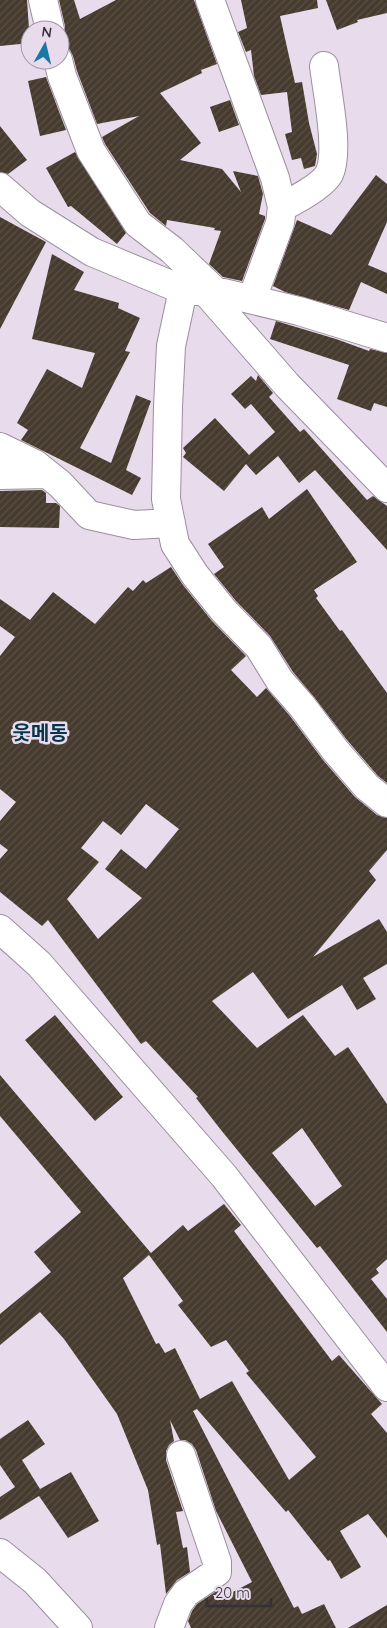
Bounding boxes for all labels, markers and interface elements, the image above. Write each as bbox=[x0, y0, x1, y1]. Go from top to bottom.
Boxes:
north arrow bbox=[20, 20, 70, 70]
text: N bbox=[40, 22, 53, 42]
district label: 웃메동 bbox=[12, 720, 68, 745]
scale bar bbox=[207, 1576, 271, 1608]
text: 20 m bbox=[215, 1583, 250, 1602]

